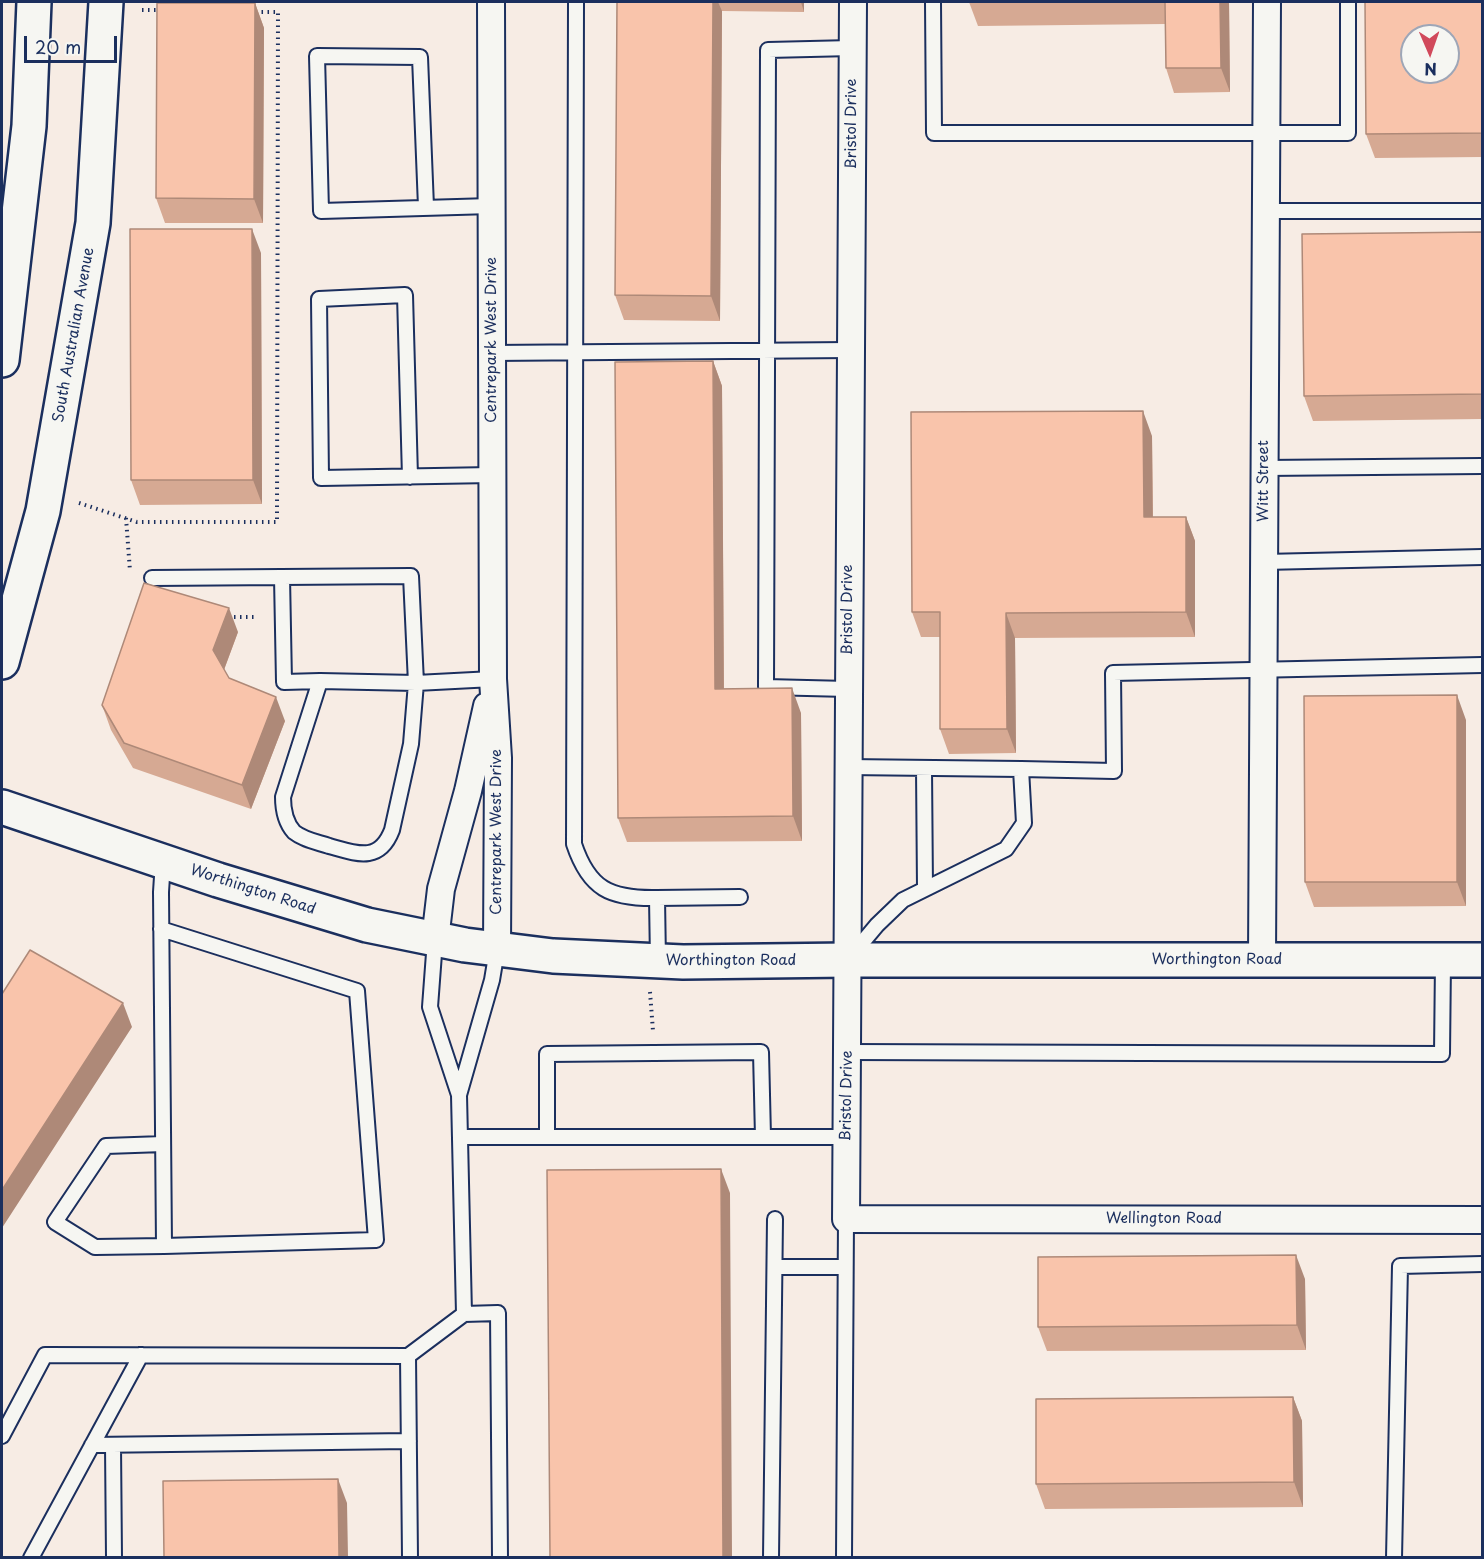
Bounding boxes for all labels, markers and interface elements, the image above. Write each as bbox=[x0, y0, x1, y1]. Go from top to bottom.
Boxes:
scale bar bbox=[27, 24, 120, 62]
north arrow bbox=[1400, 24, 1460, 84]
text: 20 m bbox=[35, 33, 81, 60]
text: N bbox=[1424, 58, 1437, 82]
street label: Bristol Drive bbox=[843, 79, 861, 169]
street label: South Australian Avenue bbox=[50, 246, 98, 424]
street label: Centrepark West Drive bbox=[483, 257, 501, 423]
street label: Witt Street bbox=[1255, 440, 1273, 522]
street label: Bristol Drive bbox=[839, 565, 857, 655]
street label: Centrepark West Drive bbox=[488, 749, 506, 915]
street label: Worthington Road bbox=[188, 861, 318, 919]
street label: Worthington Road bbox=[1152, 951, 1282, 969]
street label: Worthington Road bbox=[666, 952, 796, 970]
street label: Bristol Drive bbox=[837, 1050, 857, 1142]
street label: Wellington Road bbox=[1106, 1210, 1222, 1228]

